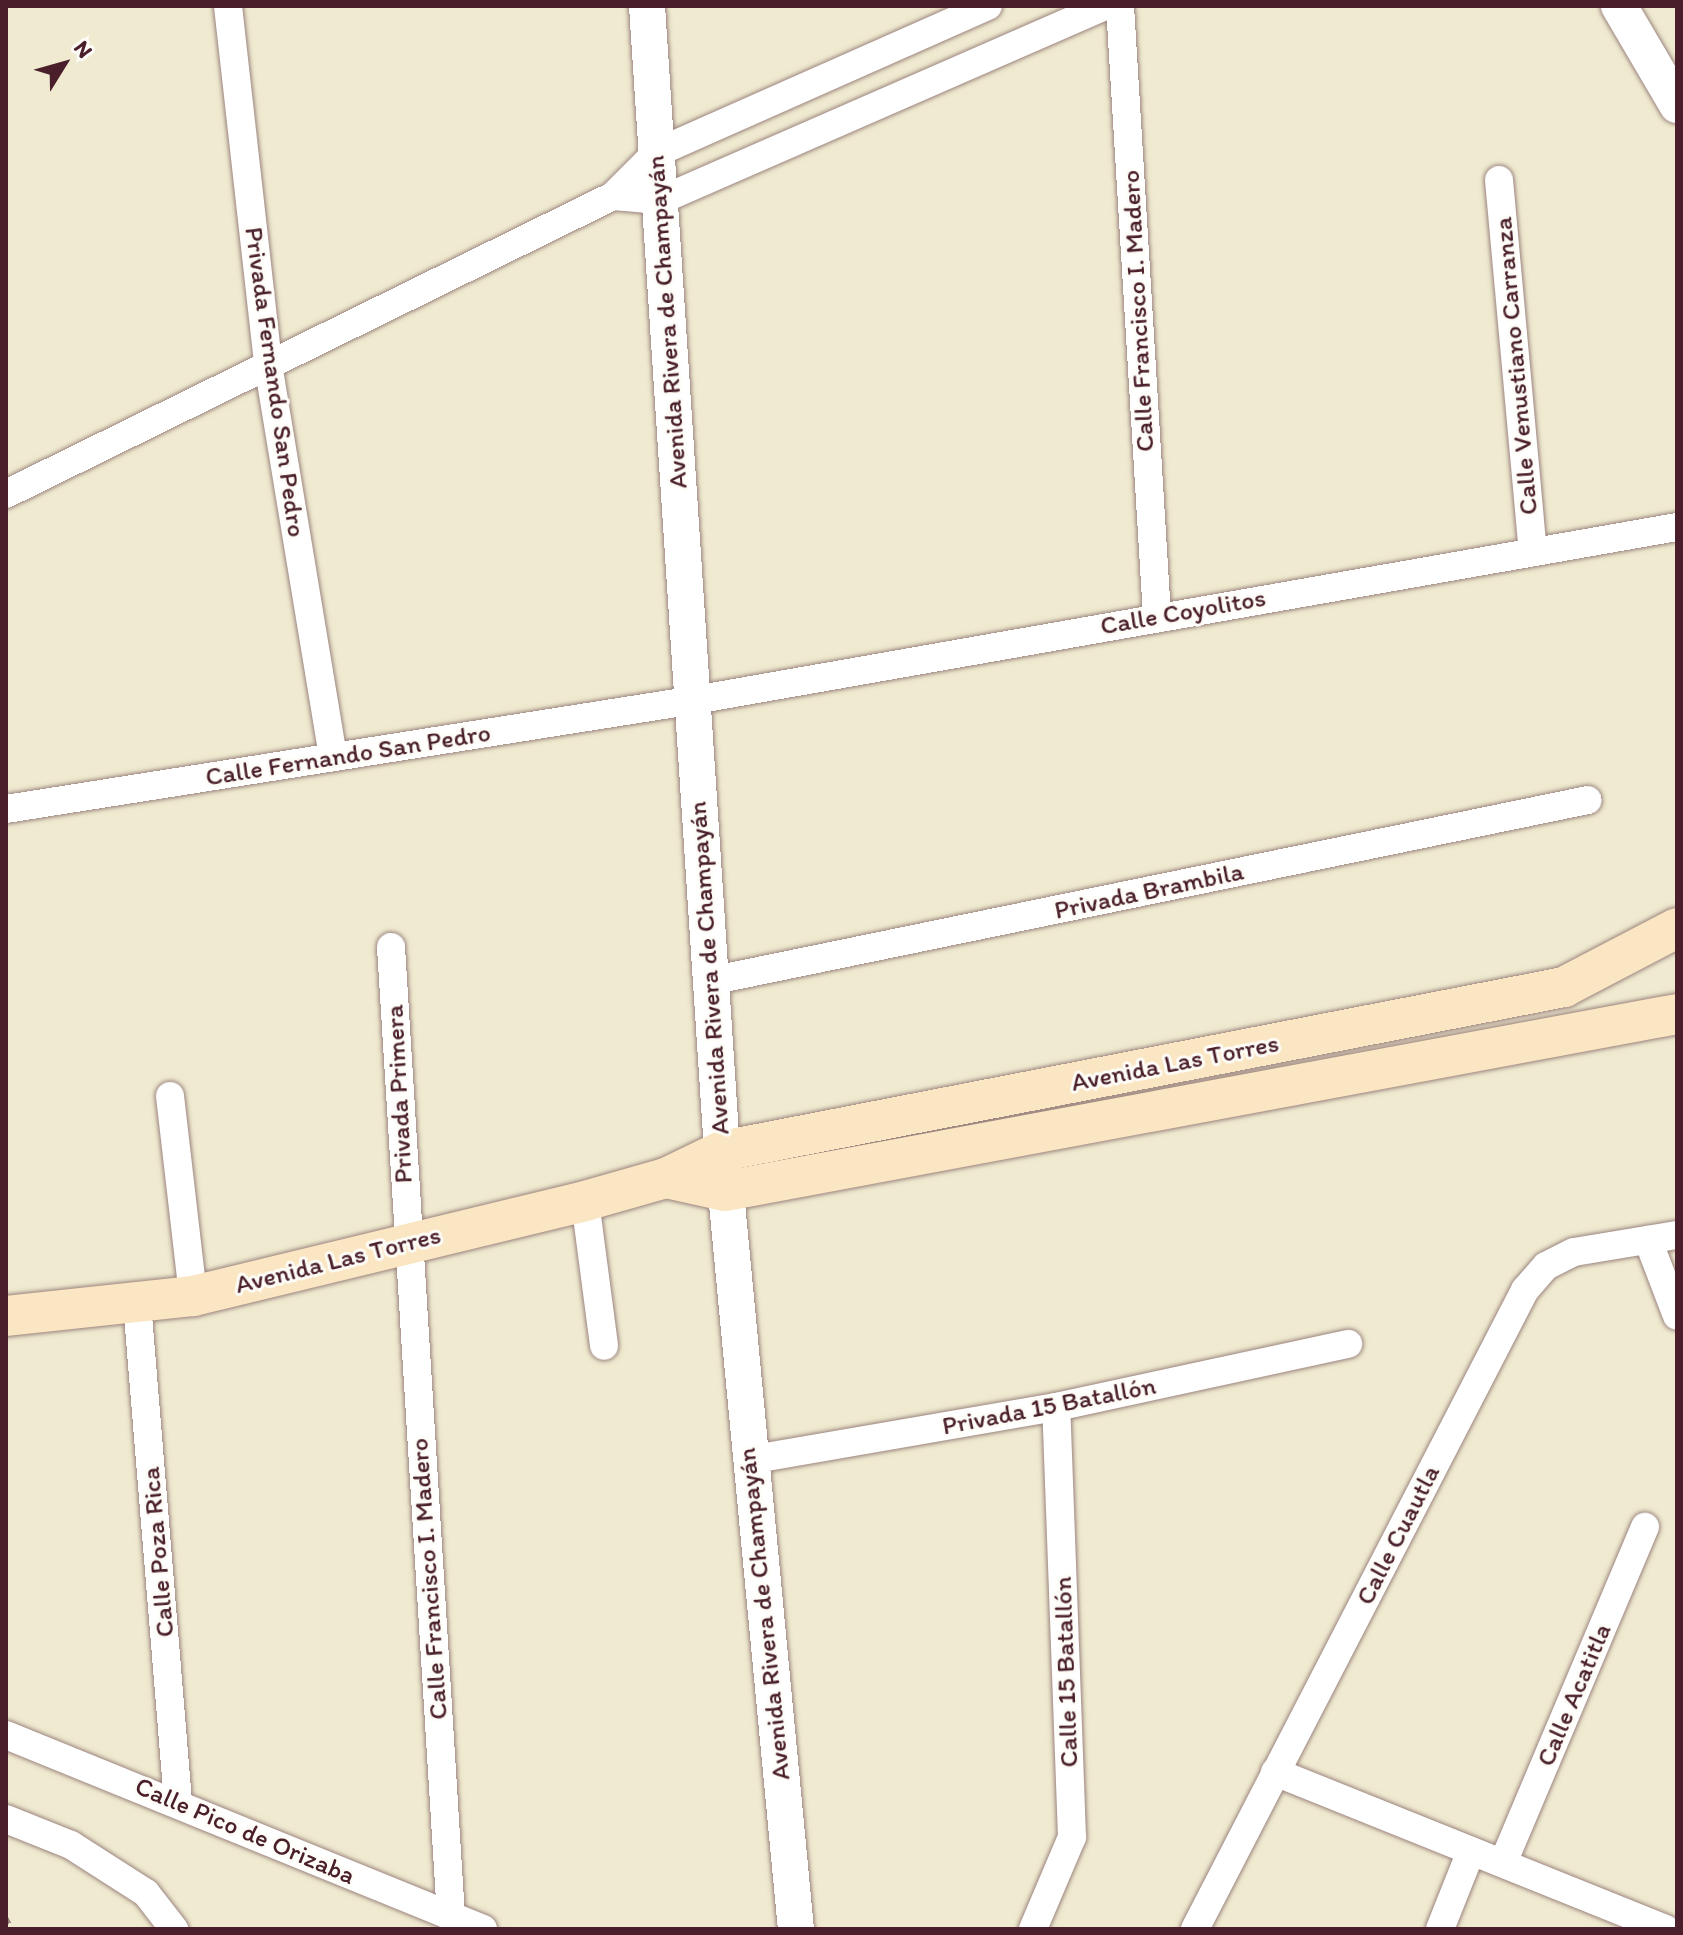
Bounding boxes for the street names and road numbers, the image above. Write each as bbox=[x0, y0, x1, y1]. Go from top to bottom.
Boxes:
street label: Avenida Rivera de Champayán bbox=[640, 154, 694, 490]
street label: Calle Francisco I. Madero bbox=[1115, 170, 1161, 452]
street label: Calle Venustiano Carranza bbox=[1487, 216, 1545, 516]
street label: Privada Fernando San Pedro bbox=[238, 225, 312, 539]
street label: Calle Coyolitos bbox=[1098, 582, 1268, 642]
street label: Calle Fernando San Pedro bbox=[204, 717, 492, 793]
street label: Avenida Rivera de Champayán bbox=[682, 800, 736, 1136]
street label: Privada Brambila bbox=[1051, 856, 1247, 926]
street label: Privada Primera bbox=[379, 1004, 419, 1184]
street label: Avenida Las Torres bbox=[1070, 1028, 1280, 1098]
street label: Avenida Las Torres bbox=[233, 1220, 443, 1300]
street label: Privada 15 Batallón bbox=[939, 1370, 1159, 1442]
street label: Calle Francisco I. Madero bbox=[404, 1438, 454, 1720]
street label: Avenida Rivera de Champayán bbox=[731, 1446, 797, 1782]
street label: Calle Cuautla bbox=[1350, 1460, 1446, 1610]
street label: Calle Poza Rica bbox=[135, 1467, 181, 1637]
street label: Calle 15 Batallón bbox=[1047, 1576, 1085, 1768]
street label: Calle Acatitla bbox=[1530, 1619, 1618, 1771]
street label: Calle Pico de Orizaba bbox=[130, 1771, 360, 1891]

